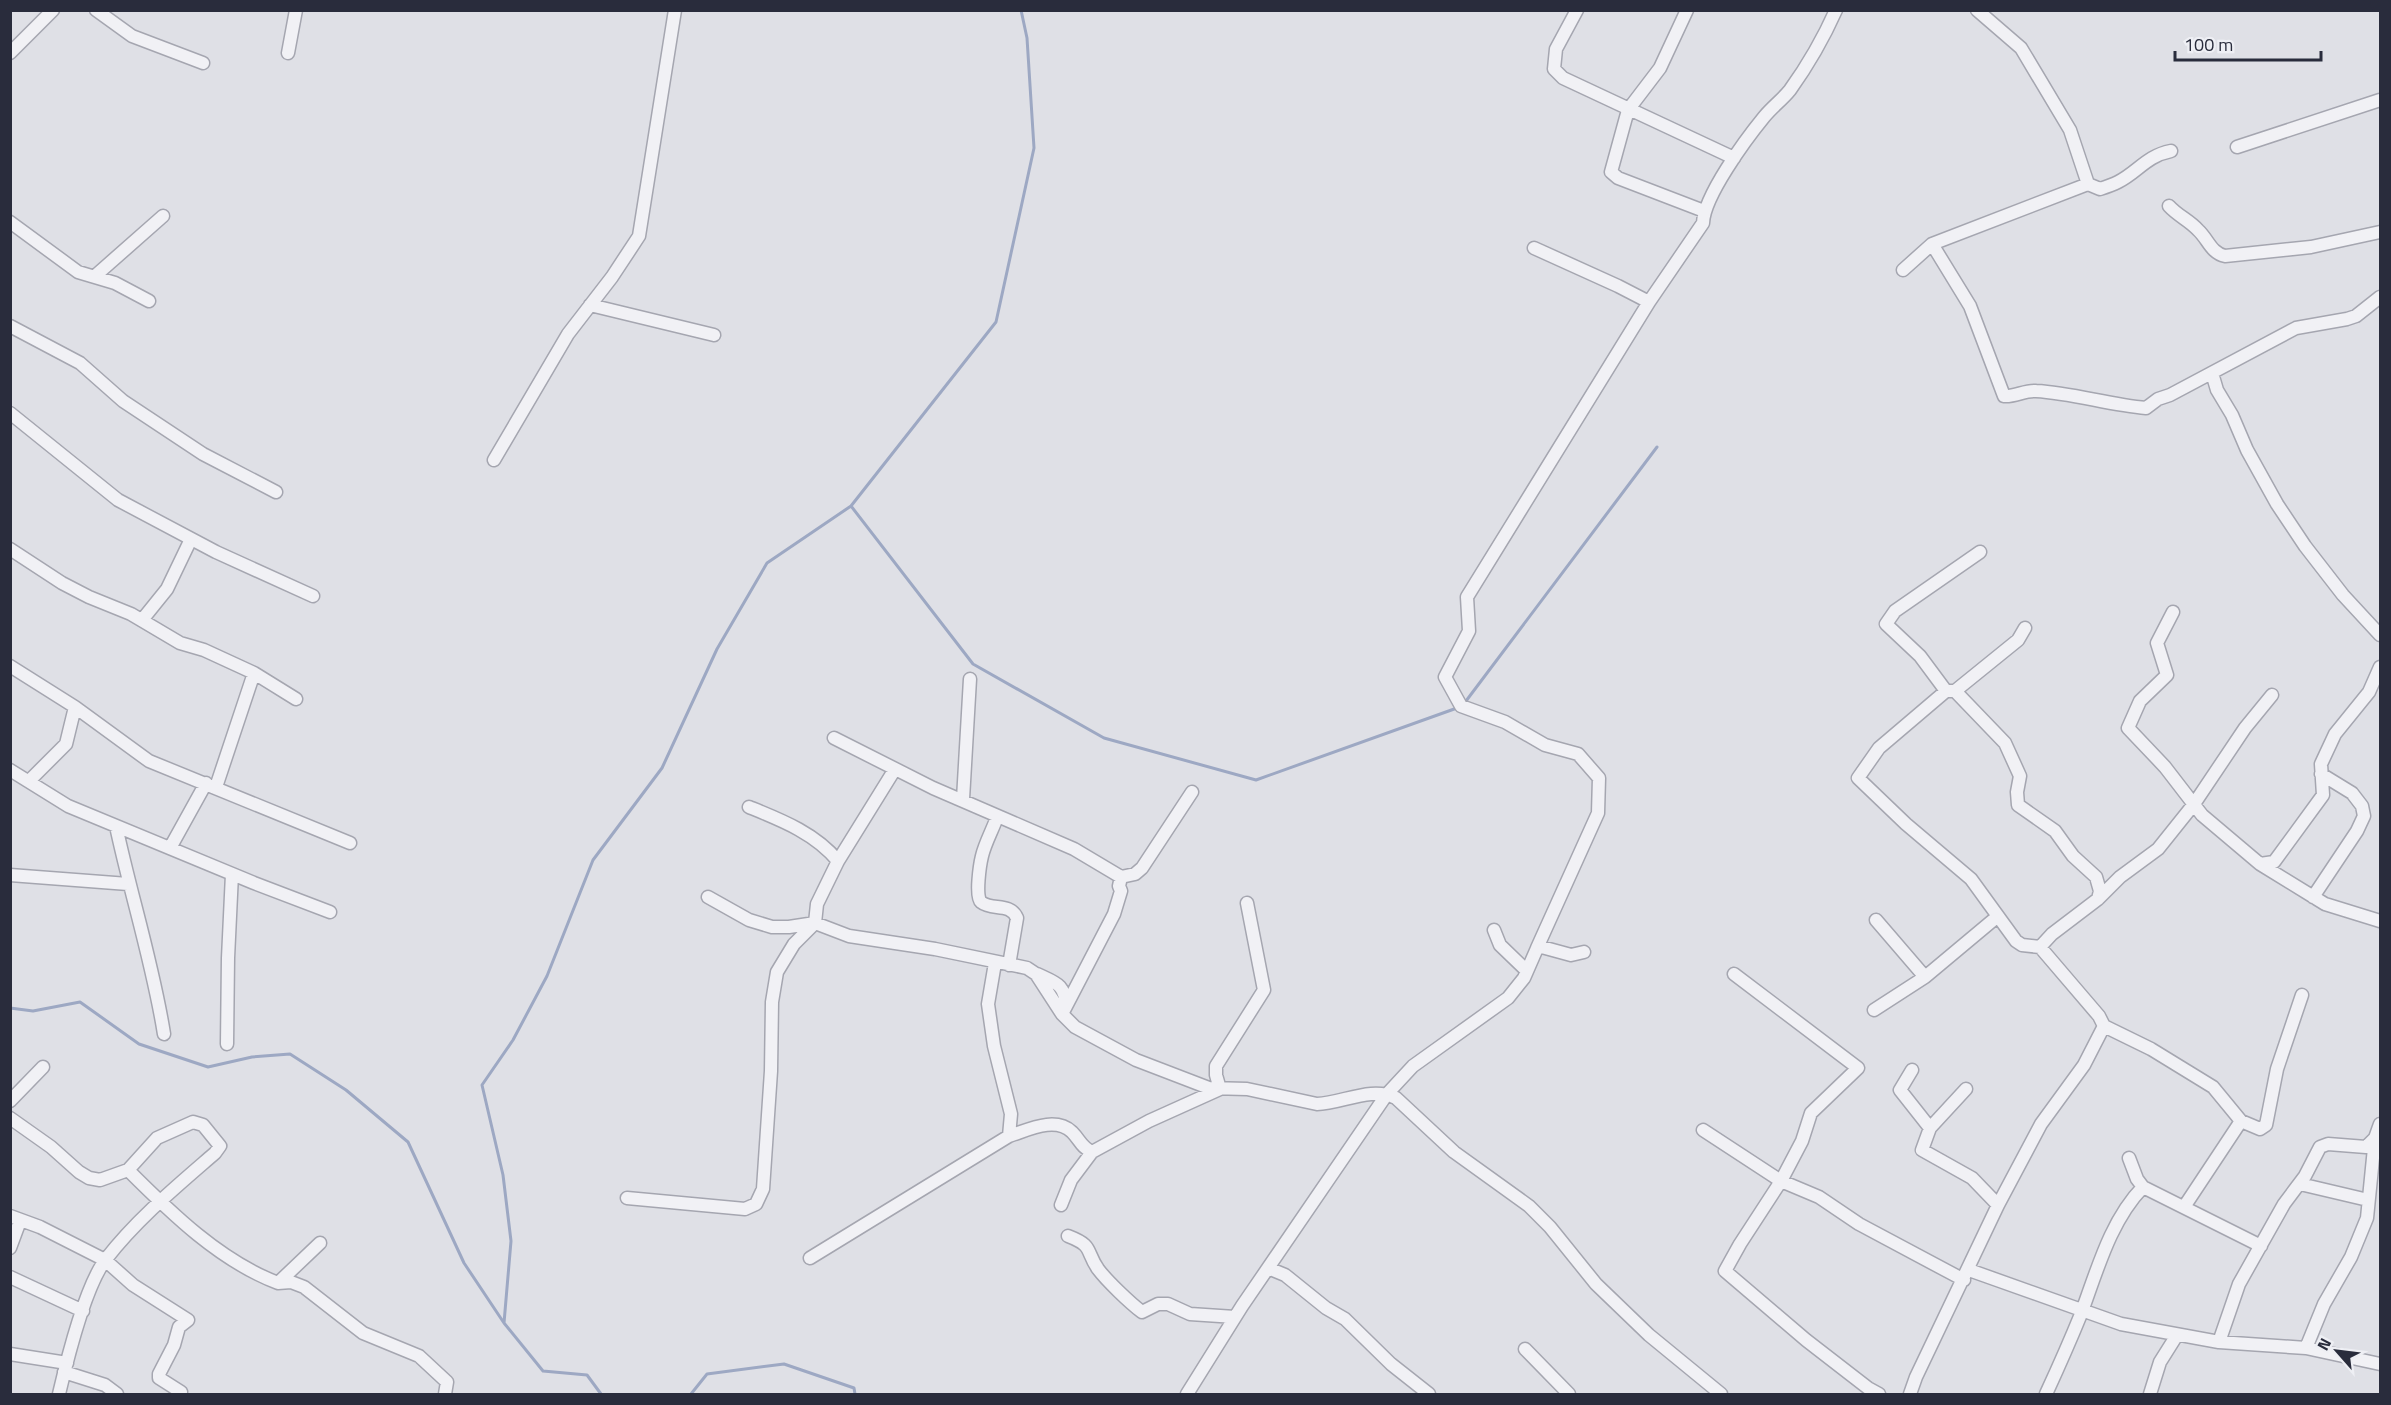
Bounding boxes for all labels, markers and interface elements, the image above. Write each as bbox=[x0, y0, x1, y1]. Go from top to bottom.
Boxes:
scale bar bbox=[2175, 24, 2320, 62]
text: 100 m bbox=[2184, 31, 2233, 58]
north arrow bbox=[2307, 1321, 2367, 1381]
text: N bbox=[2311, 1333, 2337, 1354]

